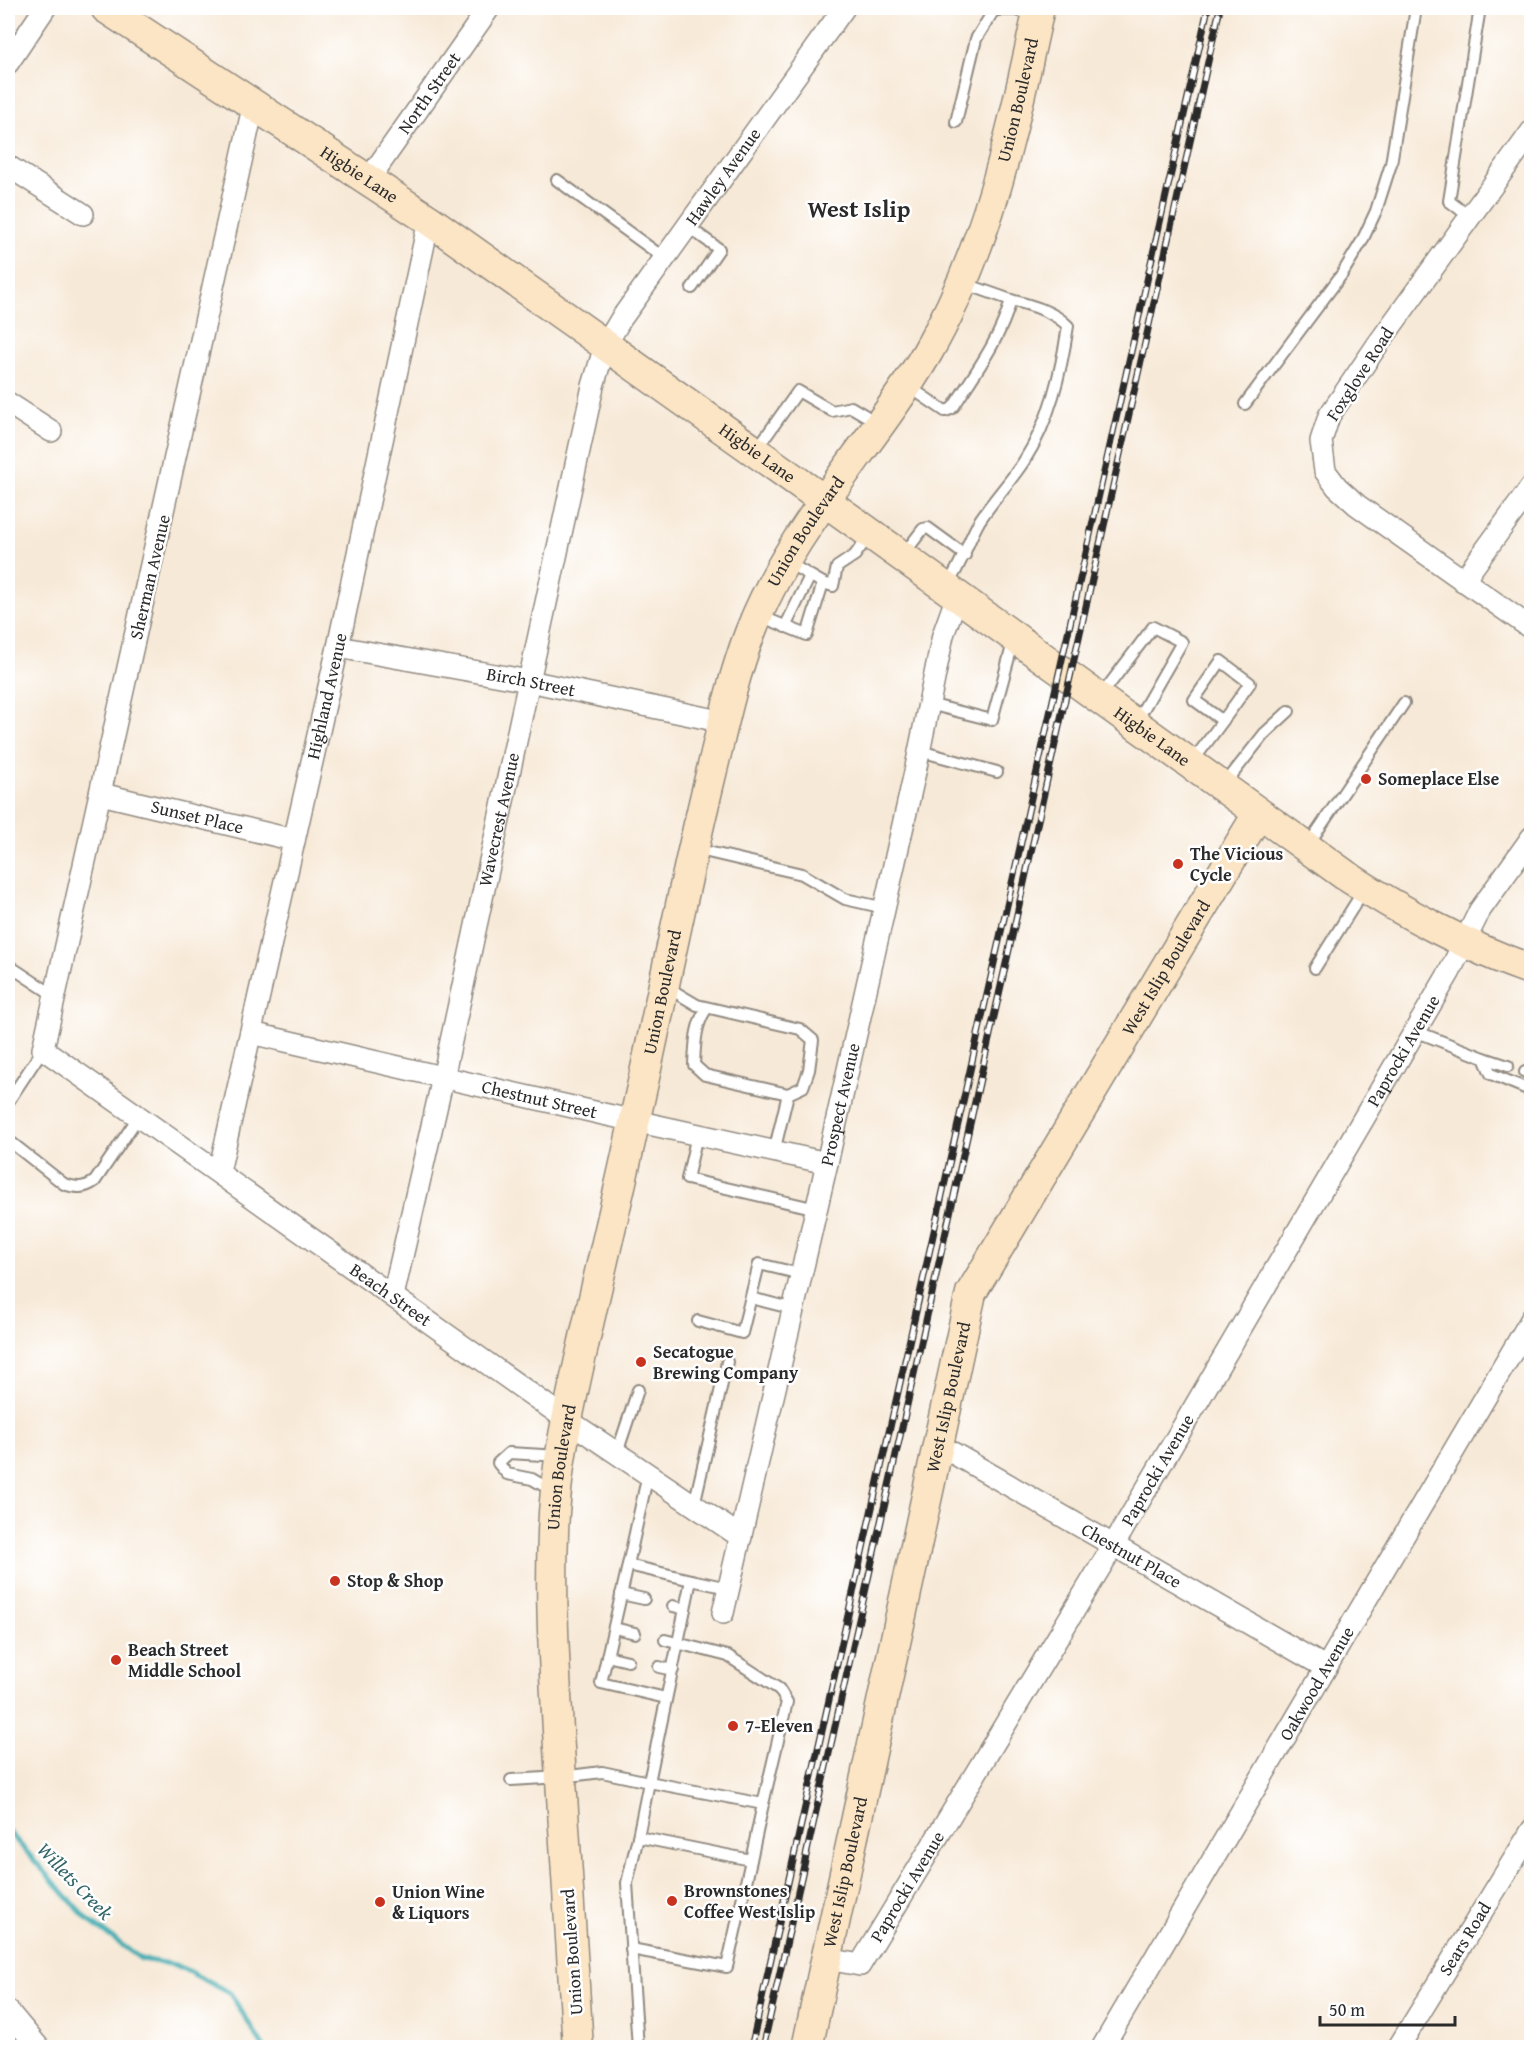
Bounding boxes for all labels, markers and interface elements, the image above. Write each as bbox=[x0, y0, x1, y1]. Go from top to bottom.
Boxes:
street label: Union Boulevard bbox=[990, 35, 1045, 165]
street label: North Street bbox=[391, 46, 467, 139]
street label: Hawley Avenue bbox=[678, 122, 767, 231]
street label: Higbie Lane bbox=[315, 138, 404, 209]
district label: West Islip bbox=[808, 191, 910, 226]
street label: Foxglove Road bbox=[1319, 321, 1400, 426]
street label: Higbie Lane bbox=[714, 416, 802, 489]
street label: Union Boulevard bbox=[759, 470, 851, 591]
street label: Sherman Avenue bbox=[122, 512, 177, 642]
street label: Highland Avenue bbox=[299, 630, 354, 762]
street label: Birch Street bbox=[484, 660, 578, 704]
street label: Higbie Lane bbox=[1109, 699, 1196, 773]
street label: Wavecrest Avenue bbox=[471, 750, 526, 889]
place label: Someplace Else bbox=[1378, 765, 1499, 792]
marker: Someplace Else bbox=[1359, 772, 1373, 786]
street label: Sunset Place bbox=[148, 792, 246, 841]
place label: The Vicious Cycle bbox=[1190, 840, 1283, 888]
marker: The Vicious Cycle bbox=[1171, 857, 1185, 871]
street label: West Islip Boulevard bbox=[1114, 894, 1217, 1040]
street label: Union Boulevard bbox=[635, 927, 688, 1057]
street label: Paprocki Avenue bbox=[1360, 990, 1446, 1112]
street label: Prospect Avenue bbox=[813, 1040, 867, 1168]
street label: Chestnut Street bbox=[479, 1073, 601, 1125]
street label: Beach Street bbox=[344, 1256, 438, 1333]
street label: West Islip Boulevard bbox=[918, 1319, 977, 1475]
place label: Secatogue Brewing Company bbox=[653, 1338, 799, 1386]
marker: Secatogue Brewing Company bbox=[634, 1355, 648, 1369]
street label: Union Boulevard bbox=[539, 1401, 583, 1531]
street label: Paprocki Avenue bbox=[1114, 1409, 1200, 1531]
street label: Chestnut Place bbox=[1077, 1516, 1187, 1595]
place label: Stop & Shop bbox=[347, 1567, 444, 1594]
marker: Stop & Shop bbox=[328, 1574, 342, 1588]
street label: Oakwood Avenue bbox=[1272, 1621, 1360, 1745]
place label: Beach Street Middle School bbox=[128, 1636, 241, 1684]
marker: Beach Street Middle School bbox=[109, 1653, 123, 1667]
place label: 7-Eleven bbox=[745, 1712, 814, 1739]
marker: 7-Eleven bbox=[726, 1719, 740, 1733]
street label: West Islip Boulevard bbox=[815, 1794, 874, 1950]
street label: Paprocki Avenue bbox=[863, 1826, 951, 1947]
water label: Willets Creek bbox=[31, 1835, 120, 1927]
place label: Brownstones Coffee West Islip bbox=[684, 1877, 815, 1925]
place label: Union Wine & Liquors bbox=[392, 1878, 485, 1926]
street label: Union Boulevard bbox=[554, 1887, 589, 2016]
marker: Brownstones Coffee West Islip bbox=[665, 1894, 679, 1908]
marker: Union Wine & Liquors bbox=[373, 1895, 387, 1909]
street label: Sears Road bbox=[1432, 1896, 1498, 1981]
scale bar bbox=[1320, 1989, 1455, 2027]
text: 50 m bbox=[1329, 1996, 1365, 2023]

